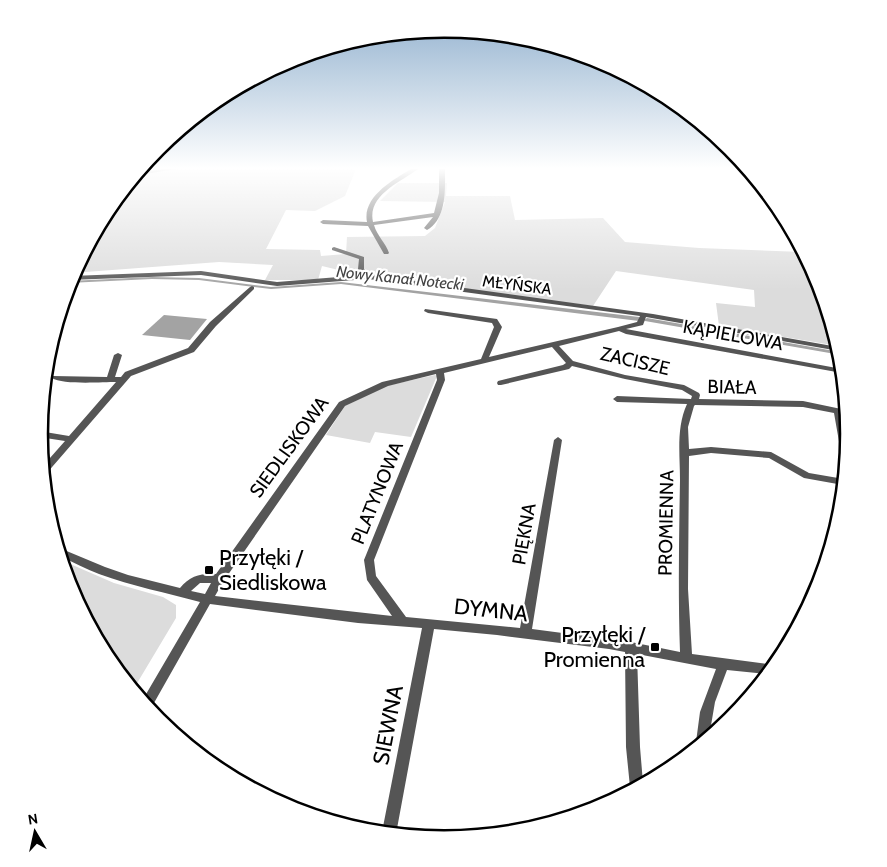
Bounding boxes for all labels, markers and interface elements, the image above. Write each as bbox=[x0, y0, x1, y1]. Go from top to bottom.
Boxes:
water label: Nowy Kanał Notecki bbox=[335, 262, 465, 294]
street label: MŁYŃSKA bbox=[481, 271, 553, 299]
street label: KĄPIELOWA bbox=[681, 315, 785, 355]
street label: ZACISZE bbox=[598, 342, 672, 380]
street label: BIAŁA bbox=[707, 375, 757, 399]
street label: SIEDLISKOWA bbox=[245, 392, 334, 502]
street label: PLATYNOWA bbox=[346, 438, 408, 548]
street label: PROMIENNA bbox=[654, 470, 678, 576]
street label: PIĘKNA bbox=[507, 501, 541, 567]
place label: Przyłęki / Siedliskowa bbox=[219, 544, 327, 596]
marker: Przyłęki / Siedliskowa bbox=[203, 564, 215, 576]
street label: DYMNA bbox=[453, 593, 530, 627]
place label: Przyłęki / Promienna bbox=[543, 621, 646, 673]
marker: Przyłęki / Promienna bbox=[649, 641, 661, 653]
street label: SIEWNA bbox=[367, 682, 409, 767]
north arrow bbox=[10, 807, 60, 857]
text: N bbox=[27, 809, 39, 829]

